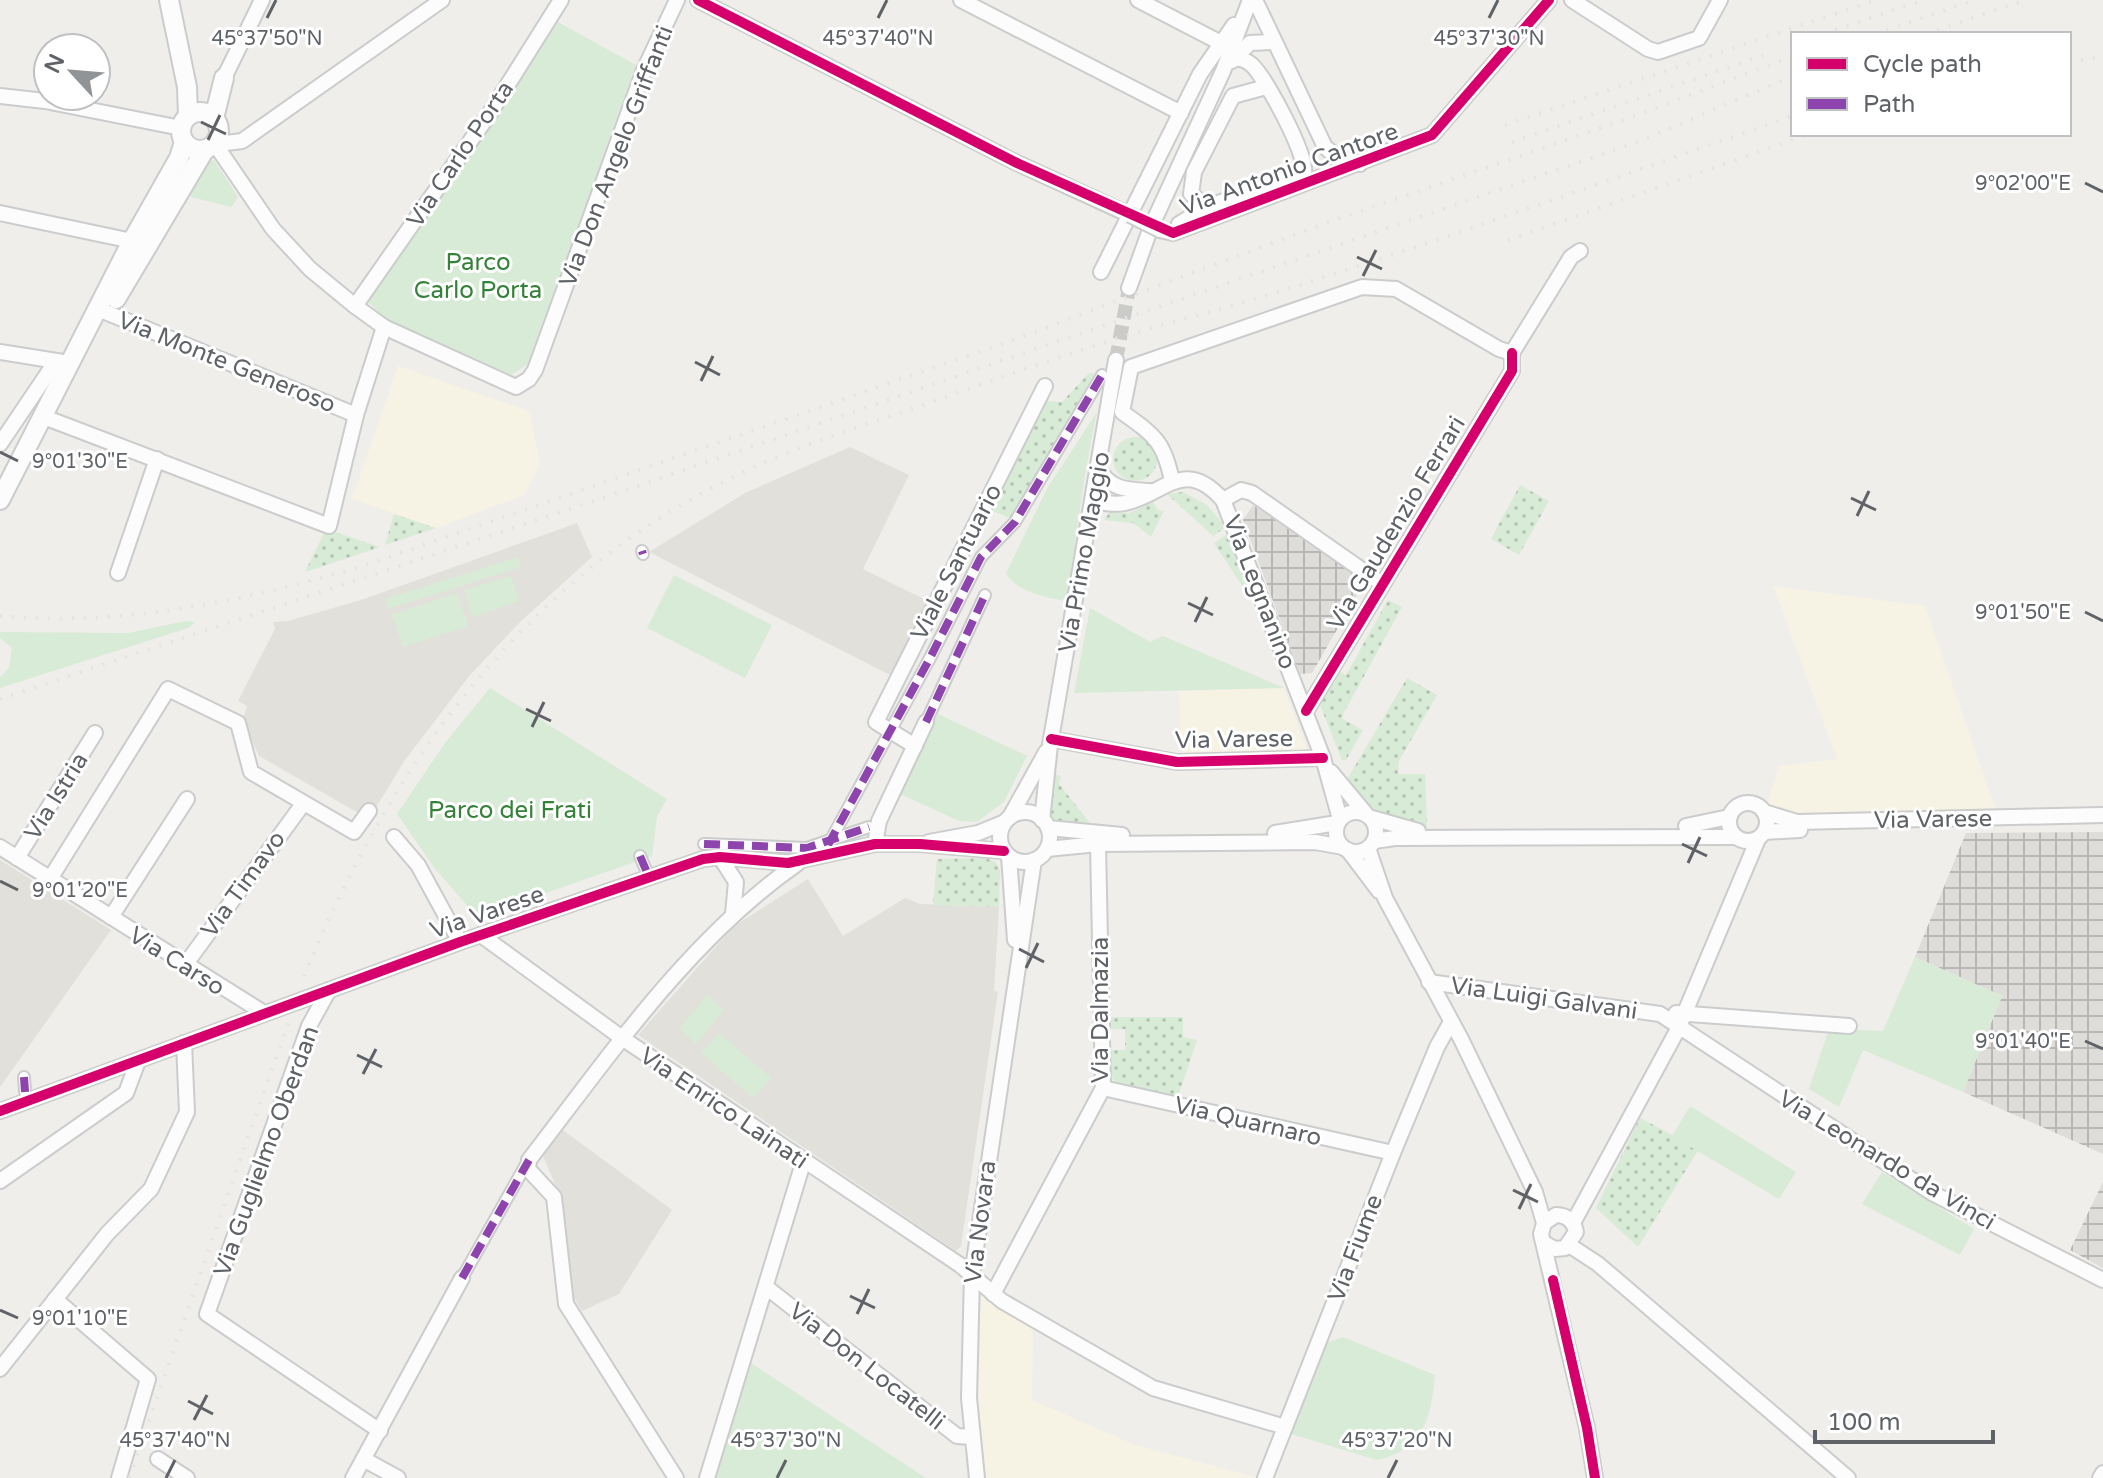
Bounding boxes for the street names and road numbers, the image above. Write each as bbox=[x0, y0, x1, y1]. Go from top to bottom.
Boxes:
street label: Via Don Angelo Griffanti bbox=[553, 21, 680, 291]
street label: Via Carlo Porta bbox=[401, 75, 520, 233]
street label: Via Antonio Cantore bbox=[1176, 117, 1402, 222]
street label: Via Monte Generoso bbox=[114, 306, 340, 419]
street label: Via Gaudenzio Ferrari bbox=[1321, 411, 1472, 636]
street label: Via Primo Maggio bbox=[1053, 449, 1116, 655]
street label: Viale Santuario bbox=[905, 479, 1008, 645]
street label: Via Legnanino bbox=[1217, 511, 1302, 673]
street label: Via Varese bbox=[1175, 724, 1293, 755]
street label: Via Istria bbox=[18, 747, 95, 845]
street label: Via Varese bbox=[1874, 804, 1992, 835]
street label: Via Timavo bbox=[195, 825, 292, 943]
street label: Via Varese bbox=[426, 879, 548, 945]
street label: Via Carso bbox=[123, 921, 230, 1002]
street label: Via Dalmazia bbox=[1086, 937, 1115, 1083]
street label: Via Luigi Galvani bbox=[1449, 971, 1639, 1026]
street label: Via Guglielmo Oberdan bbox=[208, 1022, 325, 1280]
street label: Via Enrico Lainati bbox=[634, 1041, 813, 1175]
street label: Via Leonardo da Vinci bbox=[1773, 1084, 2000, 1237]
street label: Via Quarnaro bbox=[1171, 1090, 1324, 1153]
street label: Via Novara bbox=[959, 1159, 1002, 1285]
street label: Via Fiume bbox=[1322, 1190, 1389, 1306]
street label: Via Don Locatelli bbox=[783, 1296, 951, 1436]

